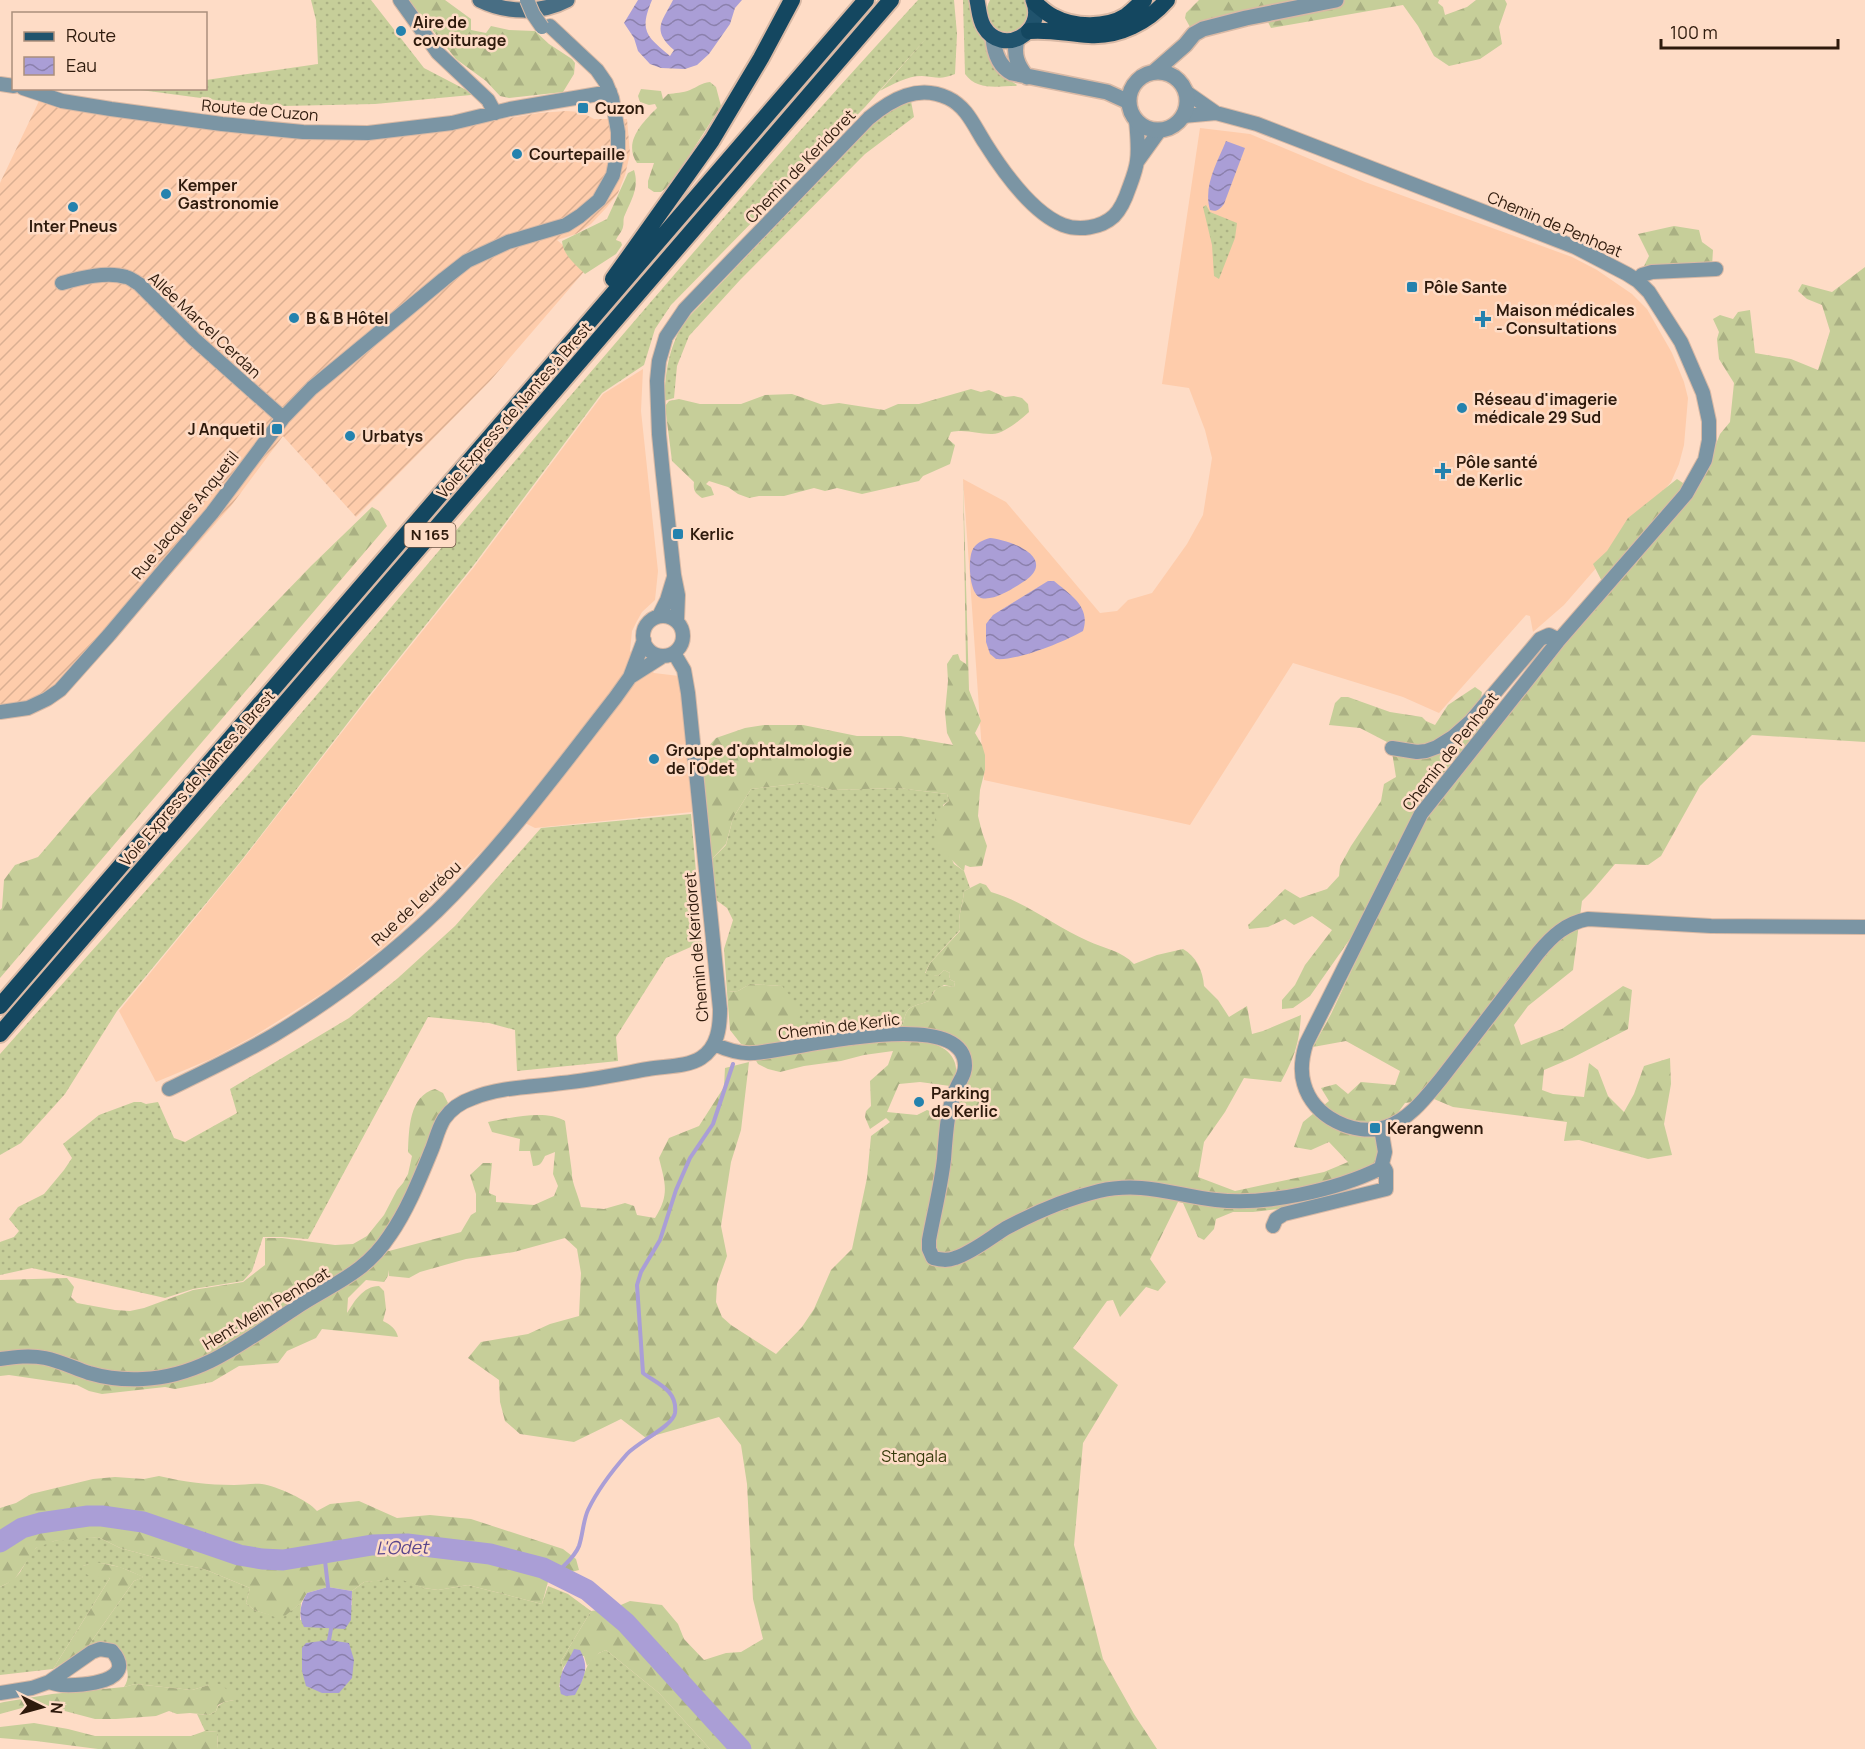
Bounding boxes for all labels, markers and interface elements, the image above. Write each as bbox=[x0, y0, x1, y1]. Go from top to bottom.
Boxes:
place label: Aire de covoiturage bbox=[413, 11, 507, 51]
legend bbox=[12, 12, 207, 90]
scale bar bbox=[1661, 12, 1838, 50]
text: 100 m bbox=[1670, 20, 1718, 44]
text: Route bbox=[66, 23, 116, 47]
marker: Aire de covoiturage bbox=[394, 24, 408, 38]
text: Eau bbox=[66, 53, 97, 77]
street label: Route de Cuzon bbox=[201, 94, 319, 126]
place label: Cuzon bbox=[595, 97, 645, 119]
marker: Cuzon bbox=[576, 101, 590, 115]
street label: Chemin de Keridoret bbox=[740, 104, 860, 228]
place label: Courtepaille bbox=[529, 143, 626, 165]
marker: Courtepaille bbox=[510, 147, 524, 161]
place label: Kemper Gastronomie bbox=[178, 174, 279, 214]
street label: Chemin de Penhoat bbox=[1484, 186, 1626, 262]
marker: Kemper Gastronomie bbox=[159, 187, 173, 201]
marker: Inter Pneus bbox=[66, 200, 80, 214]
place label: Inter Pneus bbox=[29, 215, 118, 237]
street label: Allée Marcel Cerdan bbox=[144, 267, 266, 383]
place label: Pôle Sante bbox=[1424, 276, 1508, 298]
marker: Pôle Sante bbox=[1405, 280, 1419, 294]
place label: Maison médicales - Consultations bbox=[1496, 299, 1635, 339]
place label: B & B Hôtel bbox=[306, 307, 389, 329]
marker: Maison médicales - Consultations bbox=[1474, 310, 1492, 328]
marker: B & B Hôtel bbox=[287, 311, 301, 325]
street label: Voie Express de Nantes à Brest bbox=[431, 317, 597, 503]
place label: Réseau d'imagerie médicale 29 Sud bbox=[1474, 388, 1618, 428]
marker: Réseau d'imagerie médicale 29 Sud bbox=[1455, 401, 1469, 415]
place label: J Anquetil bbox=[188, 418, 265, 440]
marker: J Anquetil bbox=[270, 422, 284, 436]
place label: Urbatys bbox=[362, 425, 424, 447]
marker: Urbatys bbox=[343, 429, 357, 443]
street label: Rue Jacques Anquetil bbox=[126, 446, 244, 584]
place label: Pôle santé de Kerlic bbox=[1456, 451, 1538, 491]
marker: Pôle santé de Kerlic bbox=[1434, 462, 1452, 480]
road number: N 165 bbox=[404, 523, 456, 547]
place label: Kerlic bbox=[690, 523, 734, 545]
marker: Kerlic bbox=[671, 527, 685, 541]
street label: Voie Express de Nantes à Brest bbox=[114, 685, 280, 871]
street label: Chemin de Penhoat bbox=[1397, 687, 1503, 815]
place label: Groupe d'ophtalmologie de l'Odet bbox=[666, 739, 852, 779]
marker: Groupe d'ophtalmologie de l'Odet bbox=[647, 752, 661, 766]
street label: Rue de Leuréou bbox=[366, 856, 466, 950]
street label: Chemin de Keridoret bbox=[678, 871, 714, 1023]
street label: Chemin de Kerlic bbox=[777, 1008, 901, 1044]
place label: Parking de Kerlic bbox=[931, 1082, 998, 1122]
marker: Parking de Kerlic bbox=[912, 1095, 926, 1109]
place label: Kerangwenn bbox=[1387, 1117, 1484, 1139]
marker: Kerangwenn bbox=[1368, 1121, 1382, 1135]
street label: Hent Meilh Penhoat bbox=[198, 1261, 334, 1355]
park label: Stangala bbox=[881, 1445, 947, 1467]
water label: L'Odet bbox=[376, 1535, 430, 1559]
north arrow bbox=[12, 1677, 72, 1737]
text: N bbox=[45, 1702, 68, 1715]

